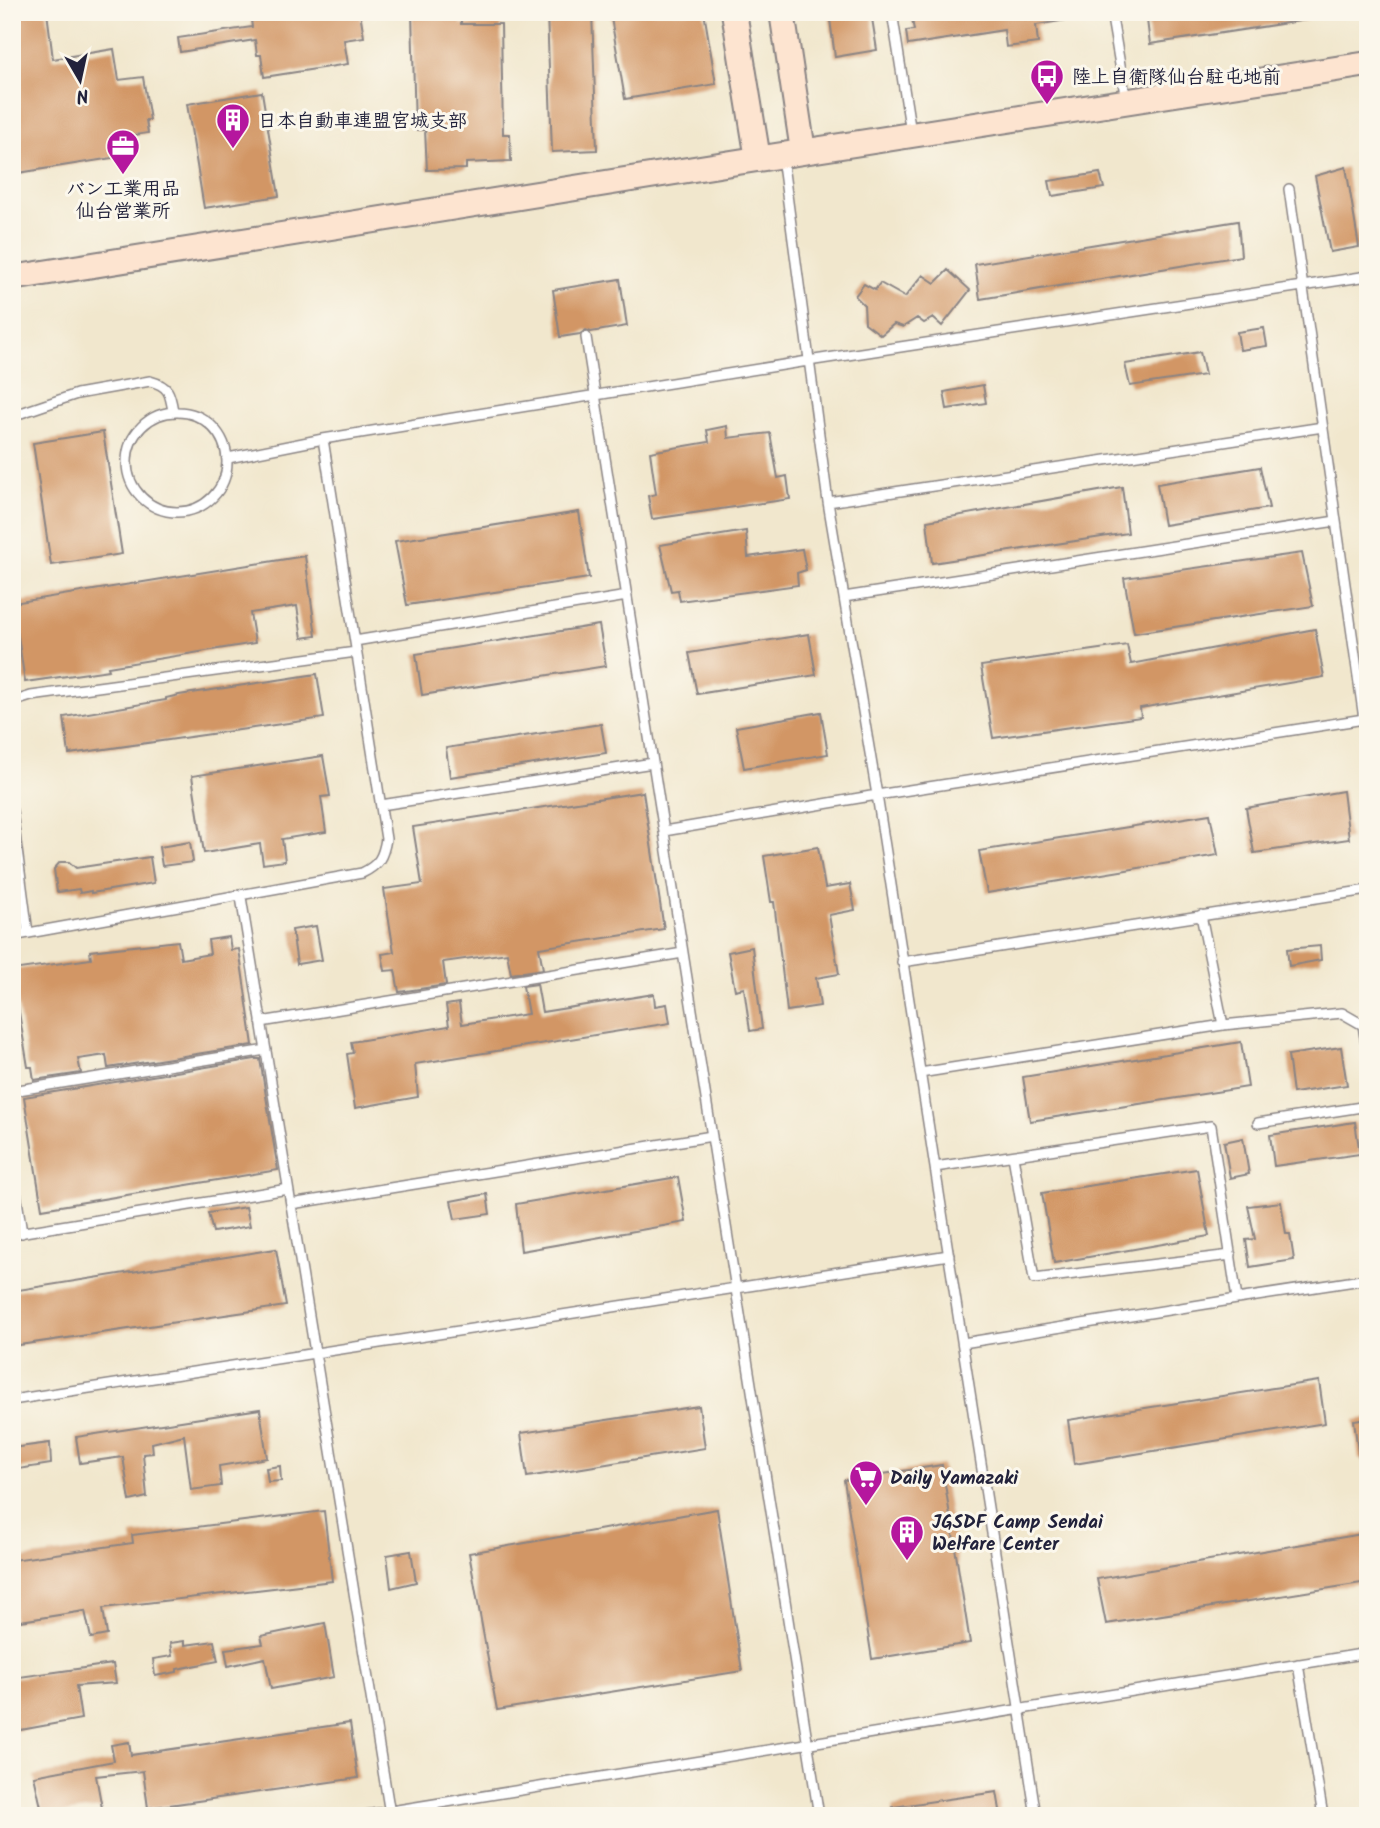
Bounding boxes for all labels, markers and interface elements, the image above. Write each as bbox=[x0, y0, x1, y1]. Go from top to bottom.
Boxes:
north arrow bbox=[46, 46, 116, 116]
bus stop icon: 陸上自衛隊仙台駐屯地前 bbox=[1028, 57, 1066, 106]
place label: 陸上自衛隊仙台駐屯地前 bbox=[1072, 63, 1281, 93]
text: N bbox=[74, 79, 91, 111]
building icon: 日本自動車連盟宮城支部 bbox=[214, 101, 252, 150]
place label: 日本自動車連盟宮城支部 bbox=[258, 107, 467, 137]
office icon: バン工業用品 仙台営業所 bbox=[104, 127, 142, 176]
place label: バン工業用品 仙台営業所 bbox=[66, 175, 180, 227]
supermarket icon: Daily Yamazaki bbox=[847, 1458, 885, 1507]
place label: Daily Yamazaki bbox=[890, 1464, 1019, 1494]
place label: JGSDF Camp Sendai Welfare Center bbox=[932, 1508, 1104, 1560]
building icon: JGSDF Camp Sendai Welfare Center bbox=[888, 1513, 926, 1562]

